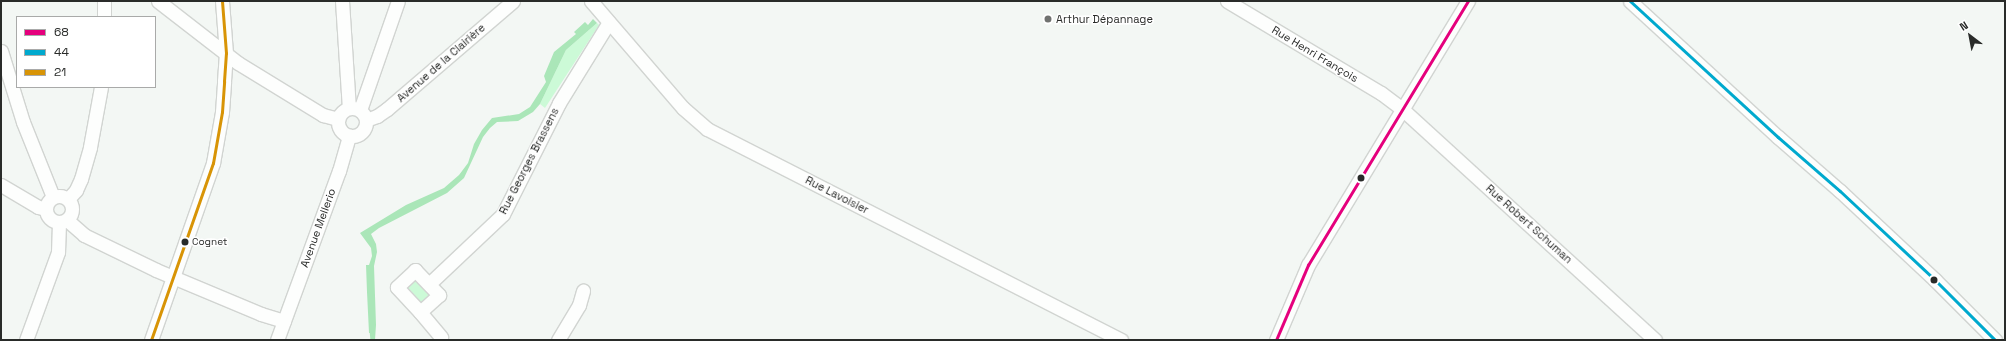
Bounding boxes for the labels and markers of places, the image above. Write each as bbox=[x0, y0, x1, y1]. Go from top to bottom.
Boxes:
place label: Arthur Dépannage bbox=[1056, 12, 1153, 26]
marker: Arthur Dépannage bbox=[1043, 14, 1053, 24]
unlabelled marker bbox=[1356, 173, 1366, 183]
place label: Cognet bbox=[192, 236, 227, 248]
marker: Cognet bbox=[180, 237, 190, 247]
unlabelled marker bbox=[1929, 275, 1939, 285]

